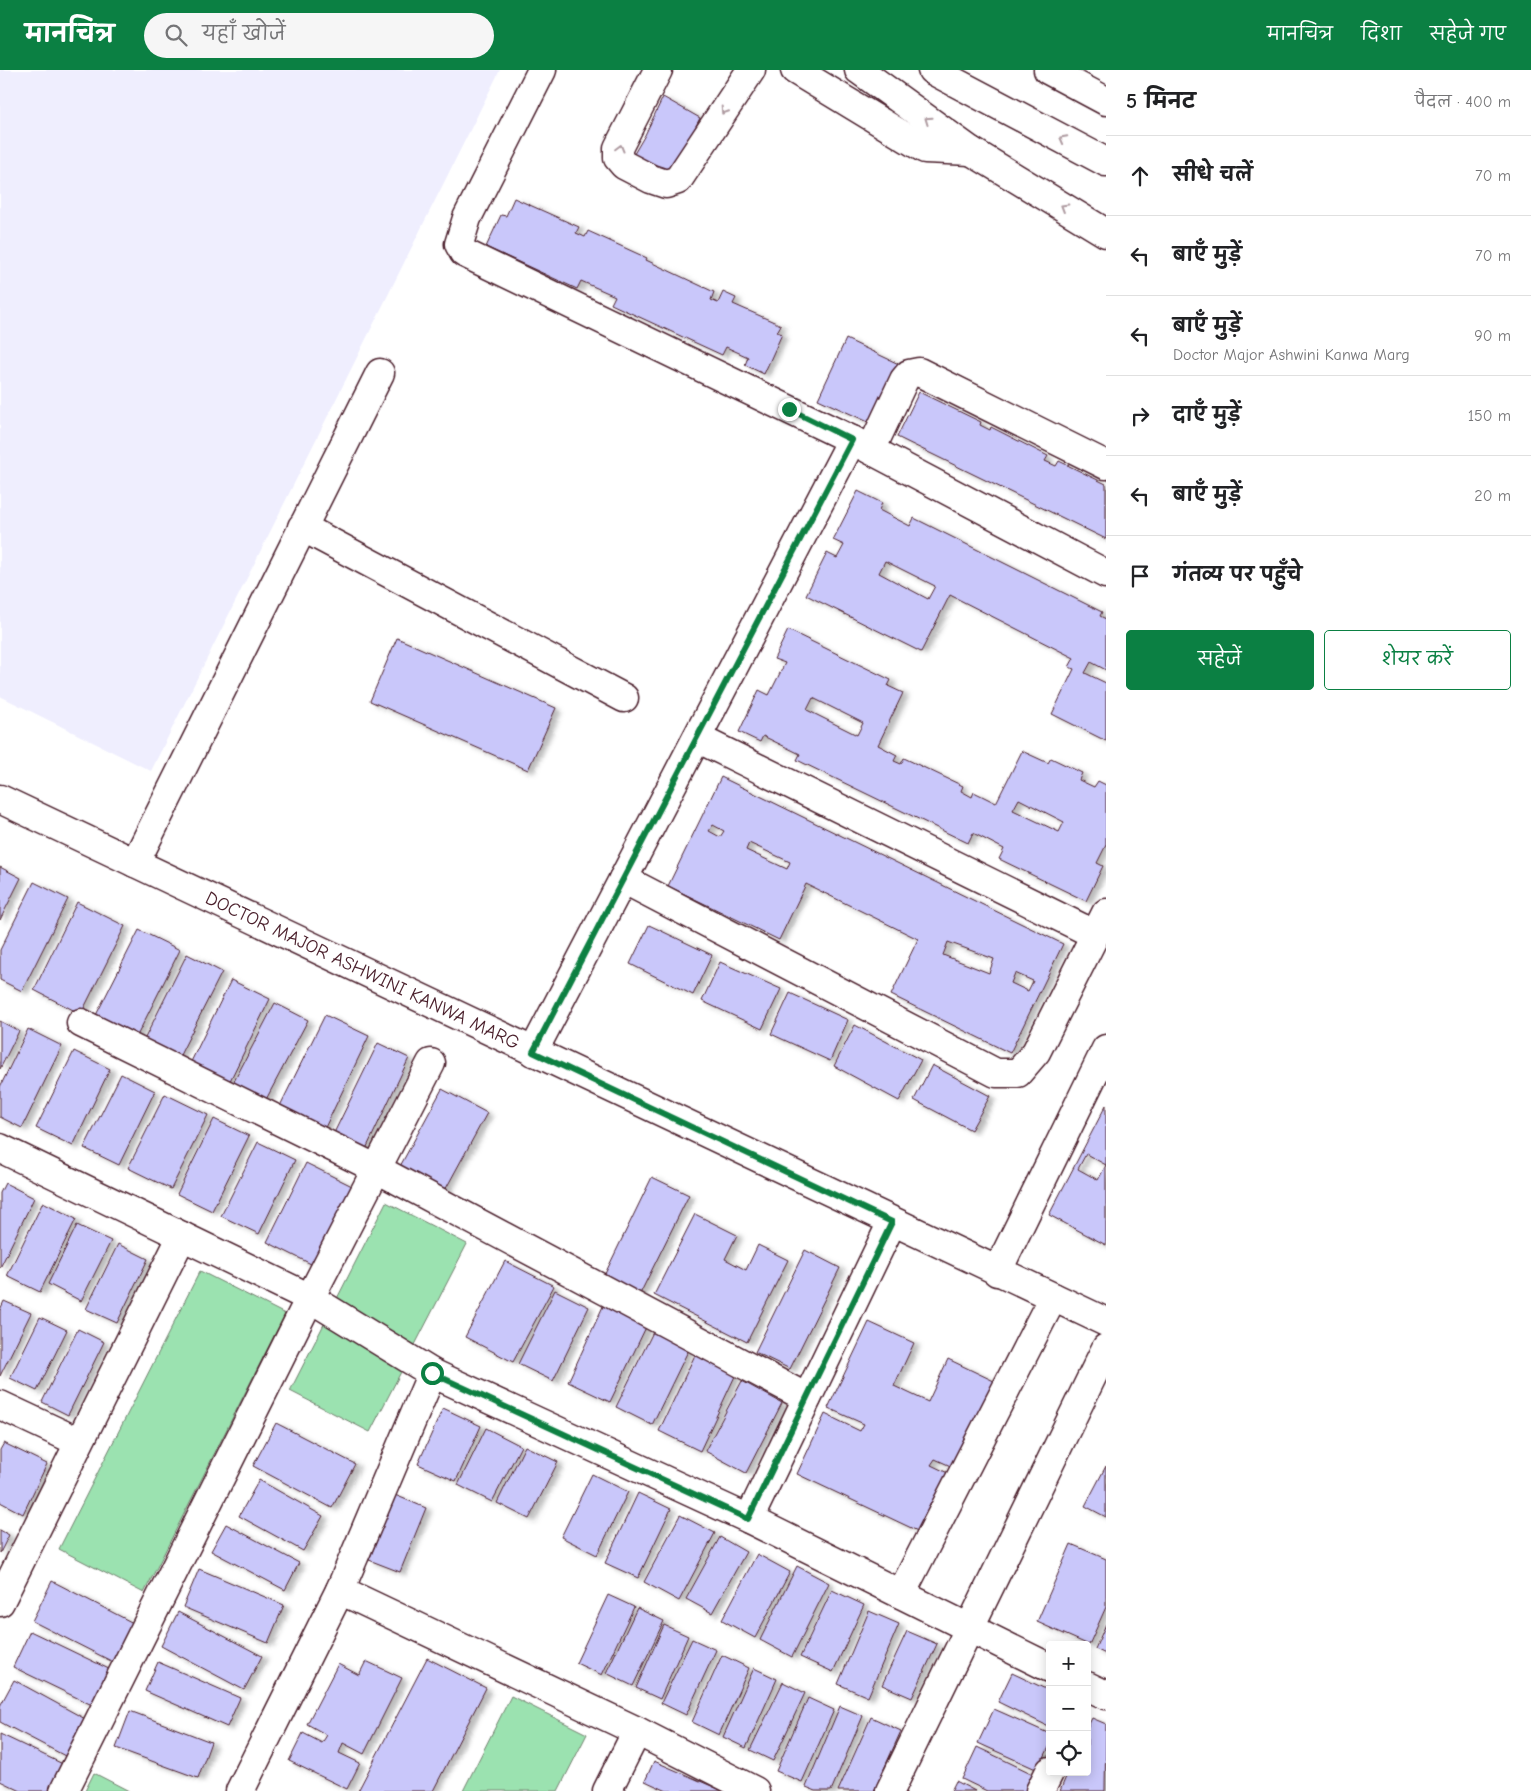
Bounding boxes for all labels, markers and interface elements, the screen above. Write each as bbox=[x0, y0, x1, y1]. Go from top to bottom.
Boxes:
search box bbox=[144, 13, 494, 58]
text: मानचित्र bbox=[25, 20, 114, 48]
icon: search bbox=[162, 21, 190, 49]
text: यहाँ खोजें bbox=[202, 23, 285, 45]
text: मानचित्र bbox=[1267, 24, 1333, 45]
text: दिशा bbox=[1361, 24, 1402, 45]
text: सहेजे गए bbox=[1430, 24, 1506, 45]
text: 5 मिनट bbox=[1126, 89, 1196, 113]
text: पैदल · 400 m bbox=[1415, 93, 1511, 111]
one-way arrow bbox=[721, 105, 730, 114]
one-way arrow bbox=[924, 117, 933, 126]
one-way arrow bbox=[1059, 136, 1068, 146]
one-way arrow bbox=[614, 144, 625, 152]
icon: ahead bbox=[1126, 162, 1154, 190]
text: सीधे चलें bbox=[1173, 164, 1253, 186]
text: 70 m bbox=[1475, 167, 1511, 185]
one-way arrow bbox=[1061, 204, 1070, 214]
icon: left bbox=[1126, 242, 1154, 270]
text: बाएँ मुड़ें bbox=[1173, 244, 1242, 266]
text: 70 m bbox=[1475, 247, 1511, 265]
text: बाएँ मुड़ें bbox=[1173, 315, 1242, 337]
icon: left bbox=[1126, 322, 1154, 350]
text: 90 m bbox=[1474, 327, 1511, 345]
text: Doctor Major Ashwini Kanwa Marg bbox=[1173, 346, 1410, 364]
route end bbox=[778, 398, 801, 421]
icon: right bbox=[1126, 402, 1154, 430]
text: दाएँ मुड़ें bbox=[1173, 404, 1241, 426]
text: 150 m bbox=[1468, 407, 1511, 425]
icon: left bbox=[1126, 482, 1154, 510]
text: बाएँ मुड़ें bbox=[1173, 484, 1242, 506]
text: 20 m bbox=[1474, 487, 1511, 505]
icon: arrive bbox=[1126, 562, 1154, 590]
text: गंतव्य पर पहुँचे bbox=[1173, 564, 1302, 586]
button: सहेजें bbox=[1126, 630, 1314, 690]
button: शेयर करें bbox=[1324, 630, 1511, 690]
street label: DOCTOR MAJOR ASHWINI KANWA MARG bbox=[202, 887, 523, 1054]
route start bbox=[421, 1362, 444, 1385]
map controls bbox=[1046, 1641, 1091, 1776]
button: + bbox=[1046, 1641, 1091, 1686]
button: − bbox=[1046, 1686, 1091, 1731]
button: locate bbox=[1046, 1731, 1091, 1776]

